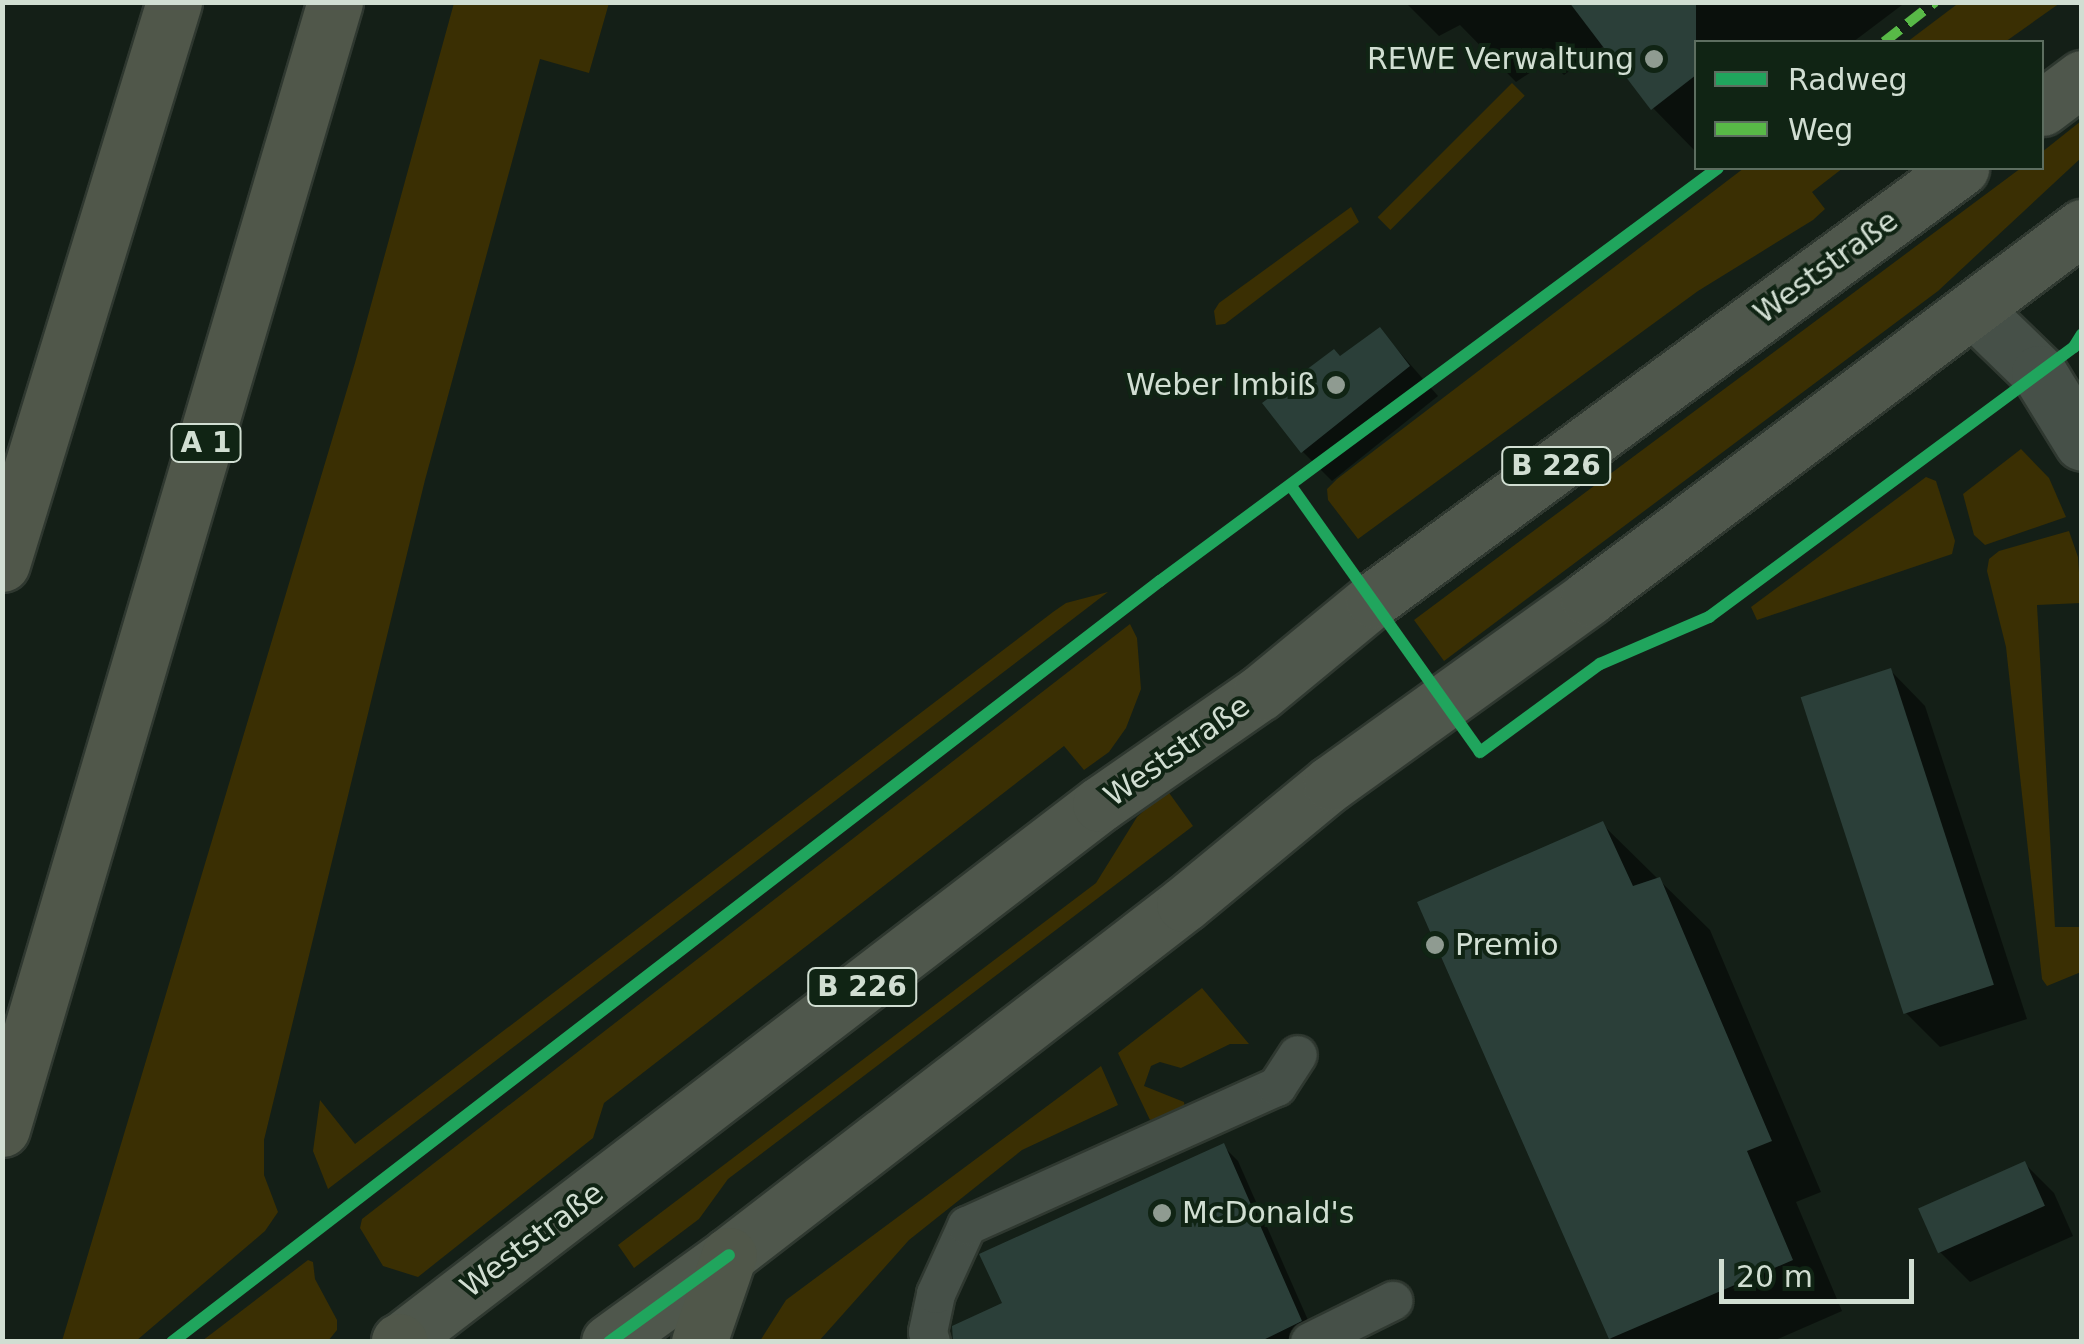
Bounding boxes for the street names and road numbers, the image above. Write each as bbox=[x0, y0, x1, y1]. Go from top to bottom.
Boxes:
street label: Weststraße bbox=[1747, 203, 1905, 331]
road number: A 1 bbox=[168, 420, 244, 466]
road number: B 226 bbox=[1501, 443, 1611, 489]
street label: Weststraße bbox=[1097, 688, 1257, 814]
road number: B 226 bbox=[807, 964, 917, 1010]
street label: Weststraße bbox=[454, 1175, 610, 1305]

